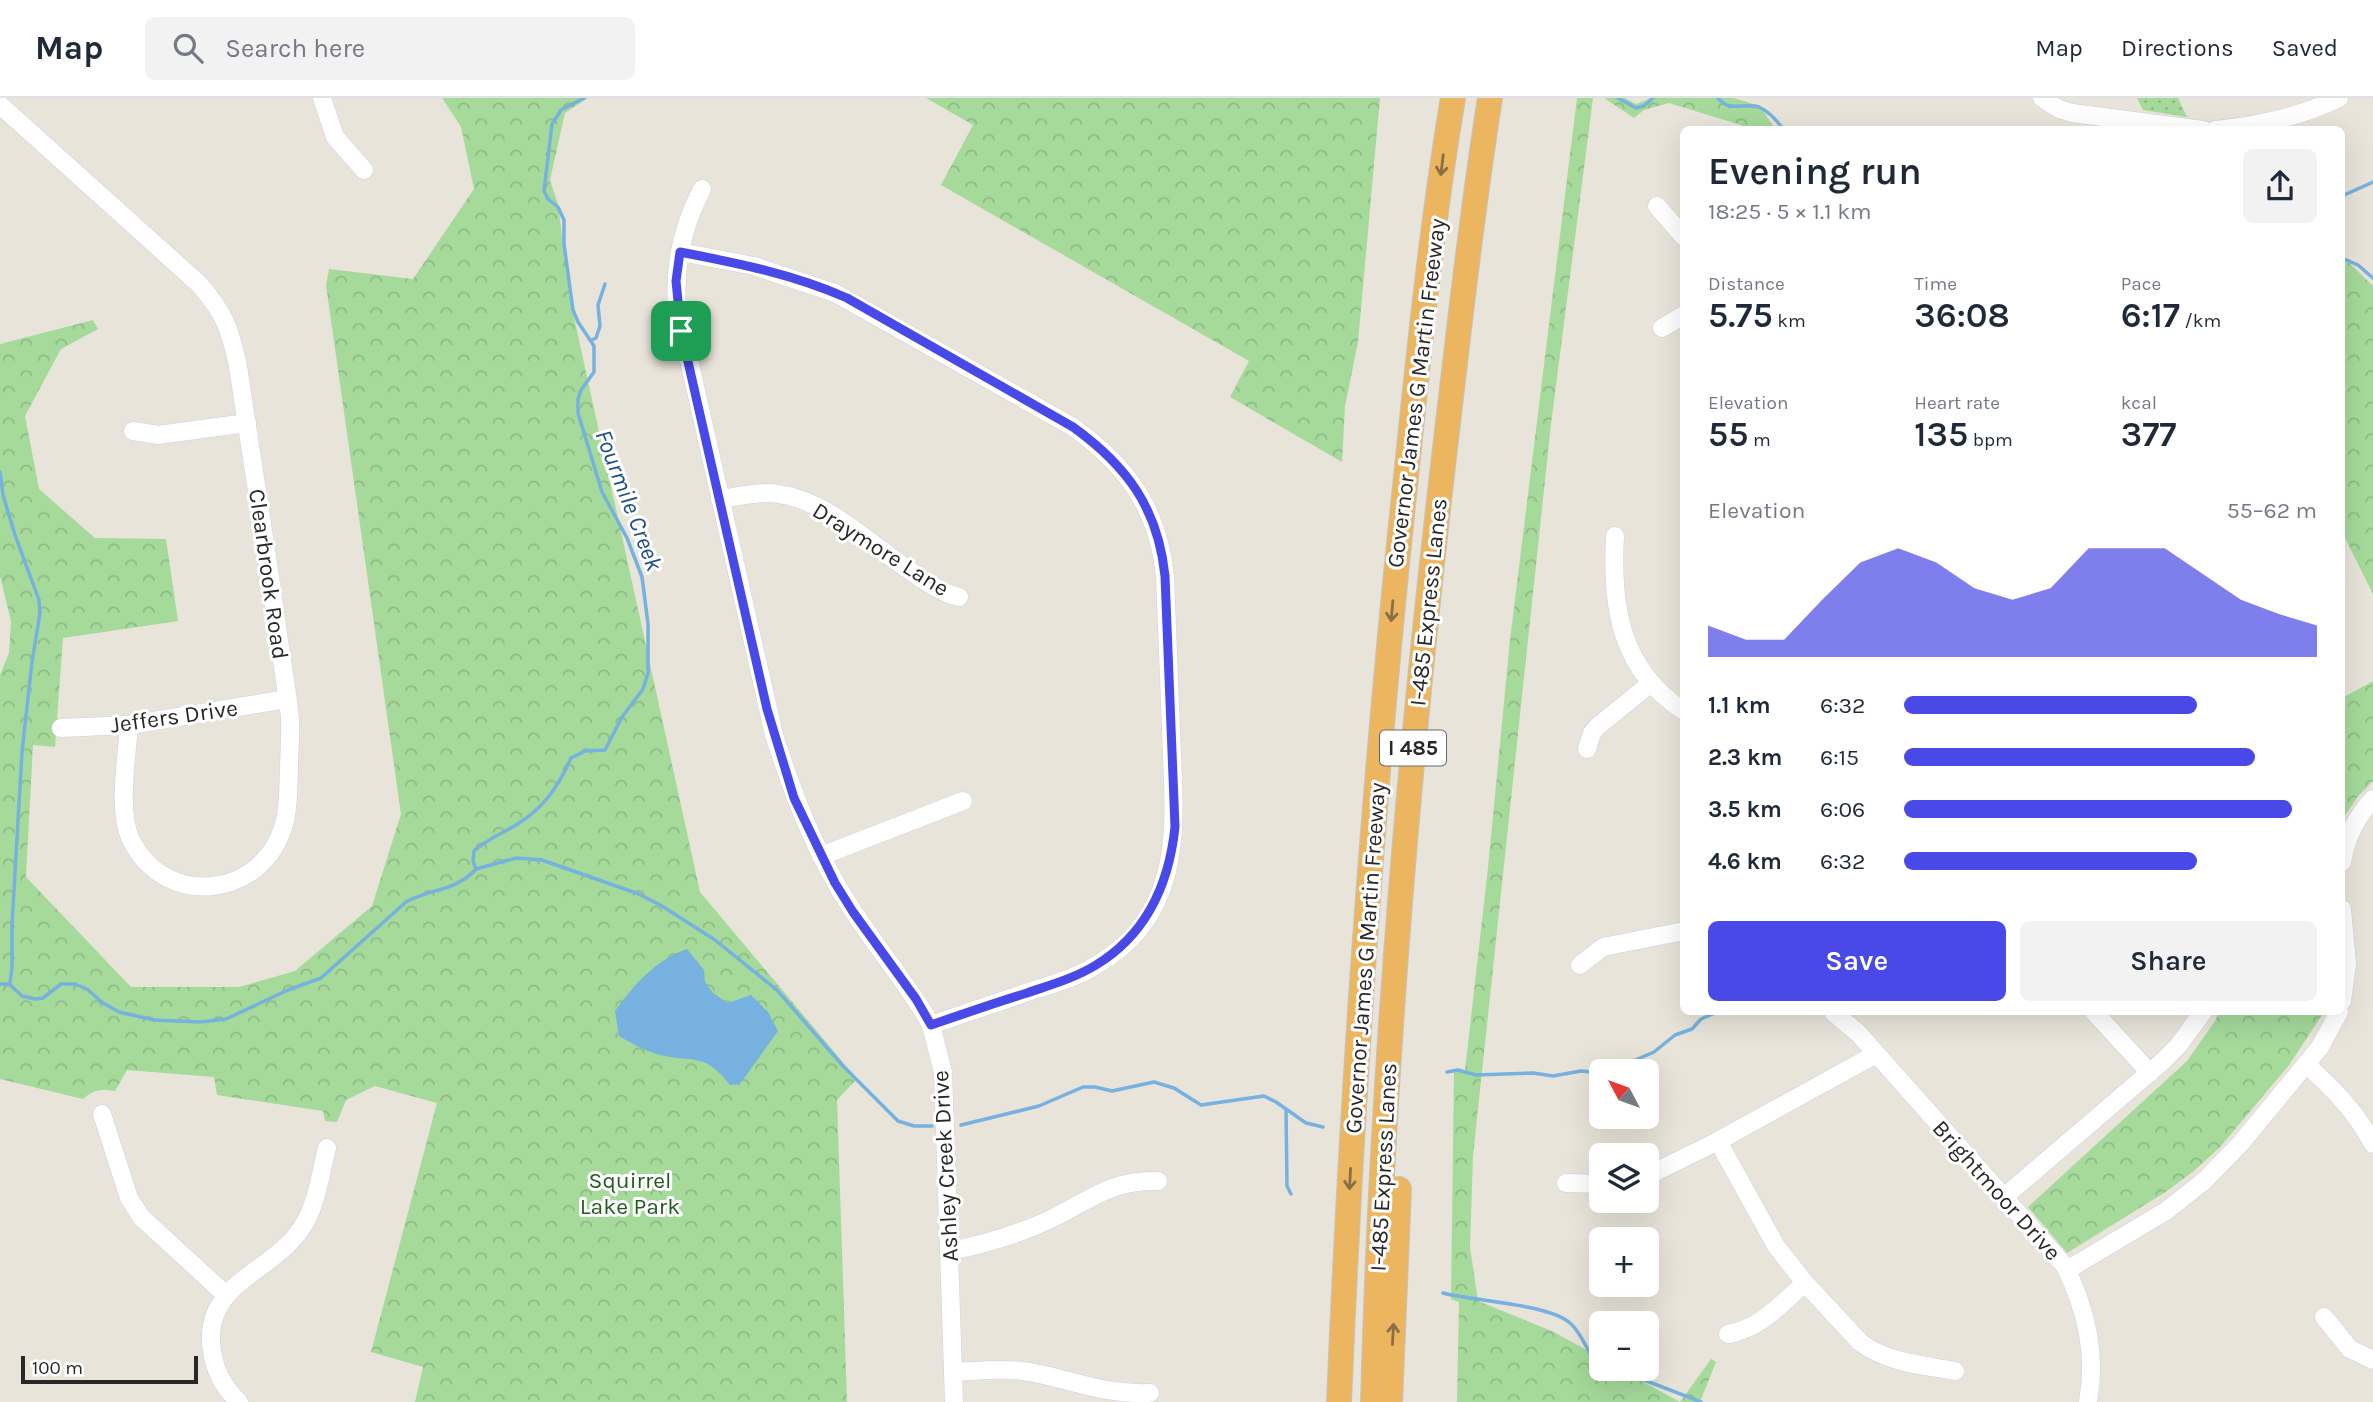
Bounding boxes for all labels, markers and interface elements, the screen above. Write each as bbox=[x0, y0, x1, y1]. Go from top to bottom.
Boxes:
search box bbox=[145, 17, 635, 80]
text: Map bbox=[35, 29, 103, 67]
icon: search bbox=[169, 29, 207, 67]
text: Search here bbox=[225, 33, 365, 64]
text: Map bbox=[2035, 34, 2083, 62]
text: Directions bbox=[2121, 34, 2234, 62]
text: Saved bbox=[2272, 34, 2338, 62]
text: Evening run bbox=[1708, 149, 1922, 194]
button: share bbox=[2243, 149, 2317, 223]
one-way arrow bbox=[1436, 154, 1449, 176]
text: 18:25 · 5 × 1.1 km bbox=[1708, 198, 1872, 225]
street label: Governor James G Martin Freeway bbox=[1382, 217, 1451, 569]
text: Distance bbox=[1708, 273, 1785, 295]
text: Time bbox=[1914, 273, 1957, 295]
text: Pace bbox=[2121, 273, 2161, 295]
text: 5.75 bbox=[1708, 295, 1773, 336]
text: 36:08 bbox=[1914, 295, 2010, 336]
text: 6:17 bbox=[2121, 295, 2180, 336]
pin bbox=[651, 301, 711, 361]
text: km bbox=[1773, 310, 1806, 332]
text: /km bbox=[2180, 310, 2221, 332]
icon: arrive bbox=[662, 312, 700, 350]
text: Elevation bbox=[1708, 392, 1788, 414]
text: Heart rate bbox=[1914, 392, 2000, 414]
text: kcal bbox=[2121, 392, 2157, 414]
text: 55 bbox=[1708, 414, 1748, 455]
text: 135 bbox=[1914, 414, 1968, 455]
text: 377 bbox=[2121, 414, 2176, 455]
water label: Fourmile Creek bbox=[589, 426, 669, 575]
text: m bbox=[1748, 429, 1771, 451]
text: bpm bbox=[1968, 429, 2013, 451]
street label: Clearbrook Road bbox=[243, 487, 294, 661]
street label: Draymore Lane bbox=[808, 497, 954, 602]
street label: I-485 Express Lanes bbox=[1404, 497, 1453, 707]
text: Elevation bbox=[1708, 497, 1805, 524]
text: 55–62 m bbox=[2227, 497, 2317, 524]
one-way arrow bbox=[1385, 599, 1398, 621]
text: 1.1 km bbox=[1708, 692, 1771, 719]
text: 6:32 bbox=[1820, 692, 1865, 719]
street label: Jeffers Drive bbox=[109, 694, 239, 739]
road number: I 485 bbox=[1380, 730, 1446, 766]
text: 2.3 km bbox=[1708, 744, 1782, 771]
text: 6:15 bbox=[1820, 744, 1859, 771]
street label: Governor James G Martin Freeway bbox=[1340, 781, 1391, 1134]
text: 3.5 km bbox=[1708, 796, 1782, 823]
text: 6:06 bbox=[1820, 796, 1865, 823]
text: 4.6 km bbox=[1708, 848, 1782, 875]
text: 6:32 bbox=[1820, 848, 1865, 875]
button: Save bbox=[1708, 921, 2006, 1001]
button: Share bbox=[2020, 921, 2317, 1001]
north arrow bbox=[1589, 1059, 1659, 1129]
map controls bbox=[1589, 1059, 1659, 1381]
street label: I-485 Express Lanes bbox=[1365, 1062, 1402, 1272]
street label: Ashley Creek Drive bbox=[927, 1070, 964, 1262]
street label: Brightmoor Drive bbox=[1927, 1115, 2067, 1266]
button: layers bbox=[1589, 1143, 1659, 1213]
park label: Squirrel Lake Park bbox=[580, 1167, 680, 1220]
one-way arrow bbox=[1343, 1168, 1356, 1190]
button: + bbox=[1589, 1227, 1659, 1297]
button: − bbox=[1589, 1311, 1659, 1381]
one-way arrow bbox=[1386, 1323, 1399, 1346]
scale bar bbox=[21, 1353, 198, 1385]
text: 100 m bbox=[32, 1357, 83, 1379]

